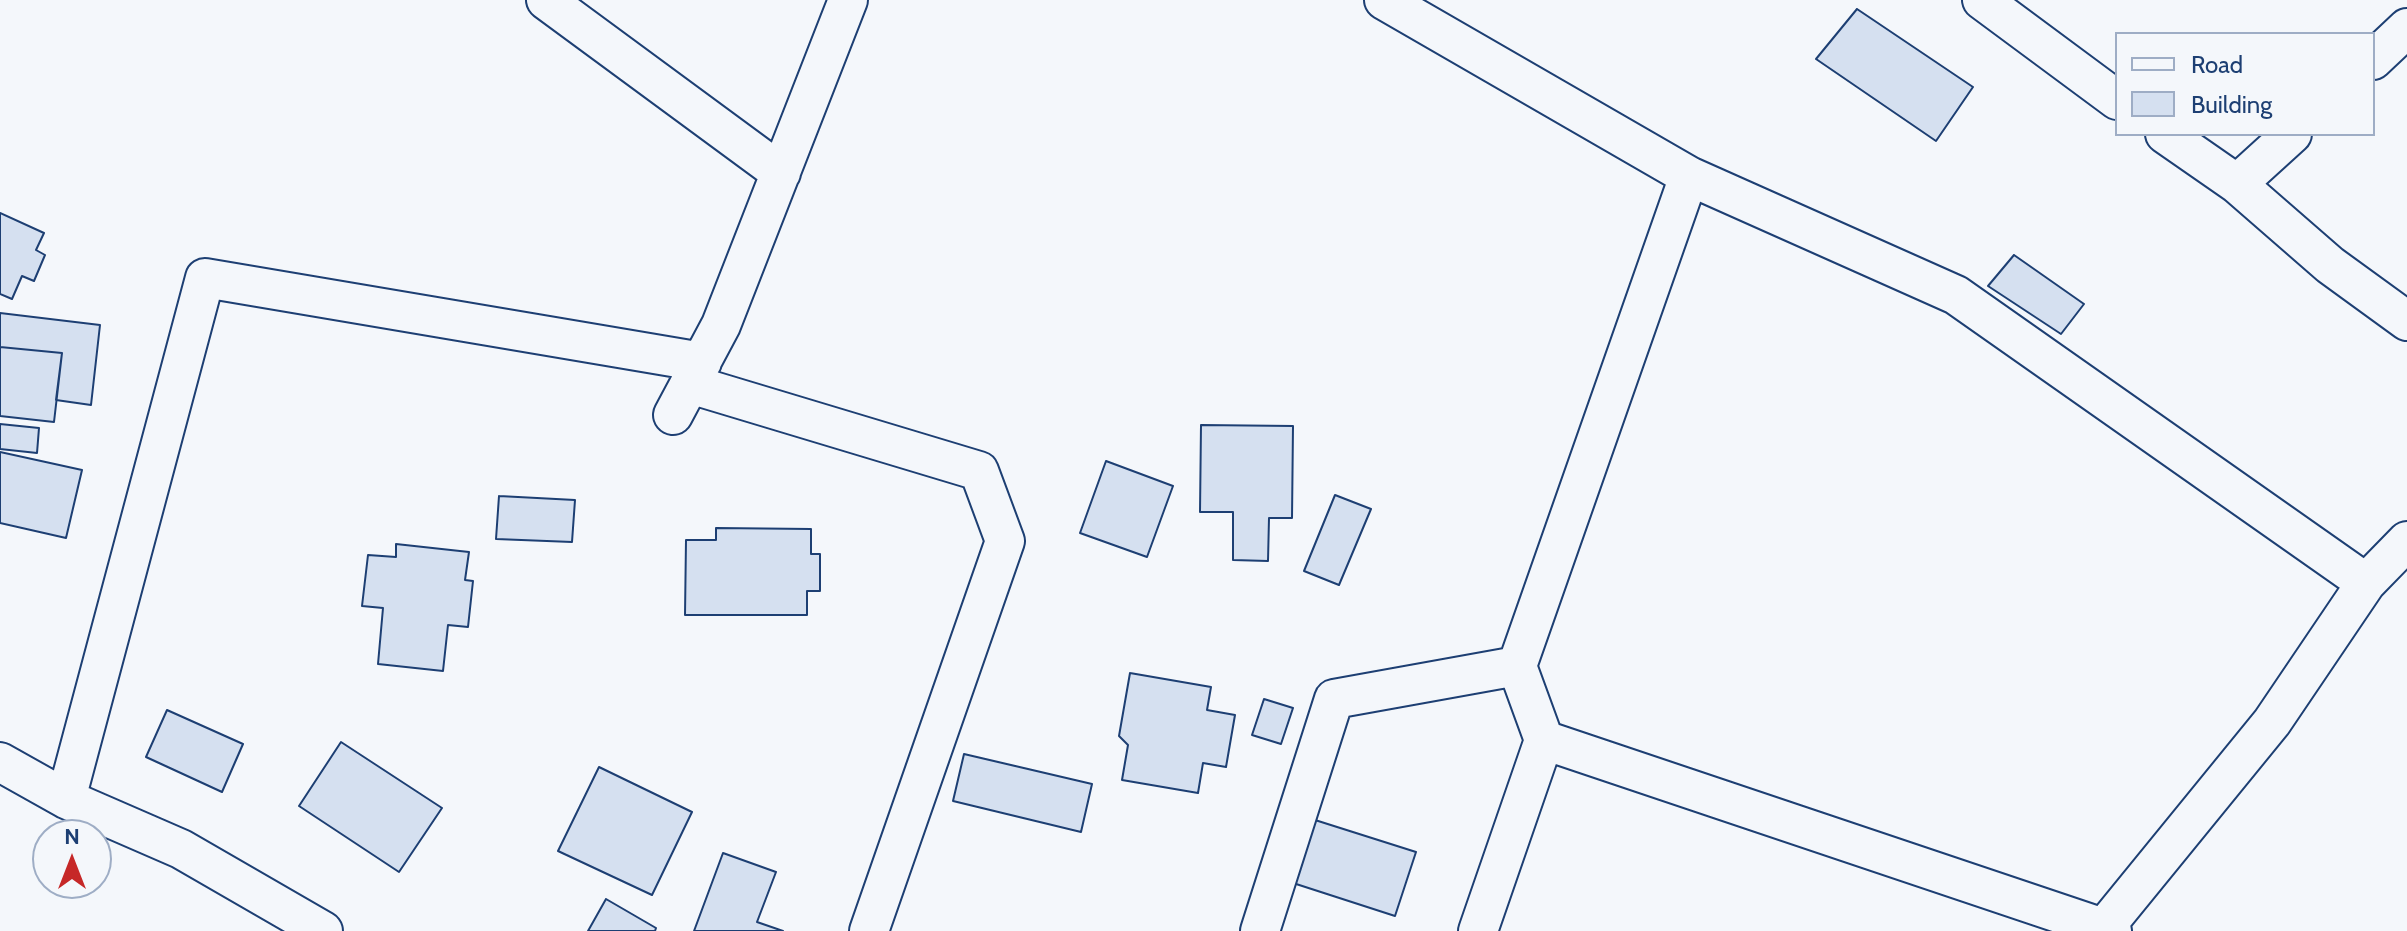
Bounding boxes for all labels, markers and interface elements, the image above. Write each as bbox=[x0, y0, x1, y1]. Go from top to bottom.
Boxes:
legend bbox=[2115, 32, 2375, 136]
text: Road bbox=[2191, 50, 2243, 79]
text: Building bbox=[2191, 90, 2272, 119]
north arrow bbox=[32, 819, 112, 899]
text: N bbox=[64, 823, 80, 850]

